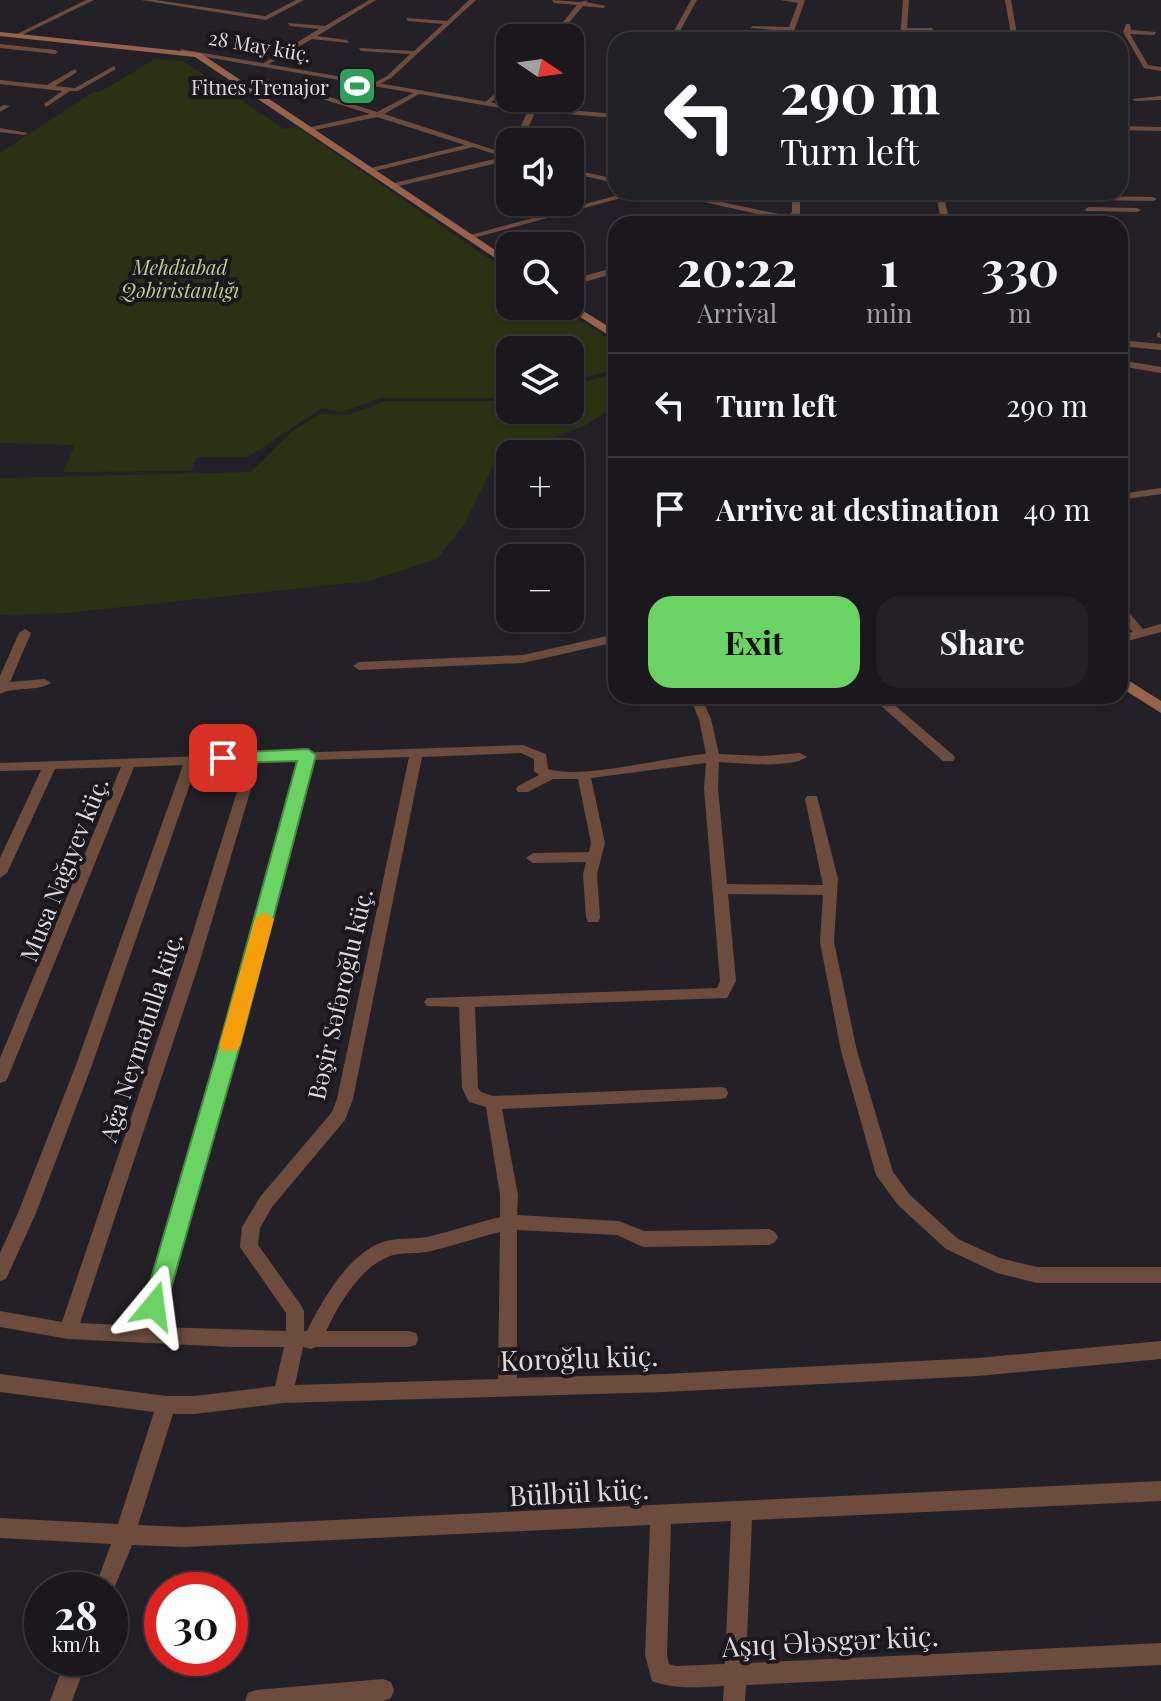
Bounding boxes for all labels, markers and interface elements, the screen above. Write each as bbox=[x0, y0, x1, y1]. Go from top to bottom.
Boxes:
street label: 28 May küç. bbox=[207, 23, 313, 67]
north arrow bbox=[496, 24, 584, 112]
map controls bbox=[496, 24, 584, 632]
text: 290 m bbox=[780, 54, 940, 129]
icon: left bbox=[648, 64, 752, 168]
sports icon: Fitnes Trenajor bbox=[336, 65, 378, 107]
place label: Fitnes Trenajor bbox=[191, 73, 329, 100]
text: Turn left bbox=[780, 126, 919, 174]
button: sound bbox=[496, 128, 584, 216]
button: search bbox=[496, 232, 584, 320]
text: 20:22 bbox=[677, 235, 797, 299]
text: 1 bbox=[880, 235, 898, 299]
text: 330 bbox=[981, 235, 1059, 299]
park label: Mehdiabad Qəbiristanlığı bbox=[120, 253, 239, 303]
text: Arrival bbox=[697, 295, 777, 330]
text: min bbox=[866, 295, 912, 330]
text: m bbox=[1009, 295, 1032, 330]
button: layers bbox=[496, 336, 584, 424]
icon: left bbox=[648, 383, 692, 427]
text: Turn left bbox=[716, 385, 837, 425]
text: 290 m bbox=[1006, 385, 1088, 425]
button: + bbox=[496, 440, 584, 528]
icon: arrive bbox=[648, 487, 692, 531]
text: Arrive at destination bbox=[716, 489, 999, 529]
text: 40 m bbox=[1023, 489, 1090, 529]
button: − bbox=[496, 544, 584, 632]
button: Exit bbox=[648, 596, 860, 688]
button: Share bbox=[876, 596, 1088, 688]
pin bbox=[189, 724, 257, 792]
icon: arrive bbox=[201, 736, 245, 780]
street label: Musa Nağıyev küç. bbox=[11, 772, 115, 966]
street label: Bəşir Səfəroğlu küç. bbox=[299, 885, 379, 1103]
street label: Ağa Neymətulla küç. bbox=[91, 928, 189, 1147]
position arrow bbox=[112, 1264, 196, 1348]
street label: Koroğlu küç. bbox=[499, 1336, 659, 1378]
street label: Bülbül küç. bbox=[508, 1469, 650, 1513]
speed limit sign: 30 bbox=[144, 1572, 248, 1676]
text: 28 bbox=[54, 1587, 98, 1640]
street label: Aşıq Ələsgər küç. bbox=[720, 1616, 939, 1664]
text: km/h bbox=[52, 1630, 100, 1657]

